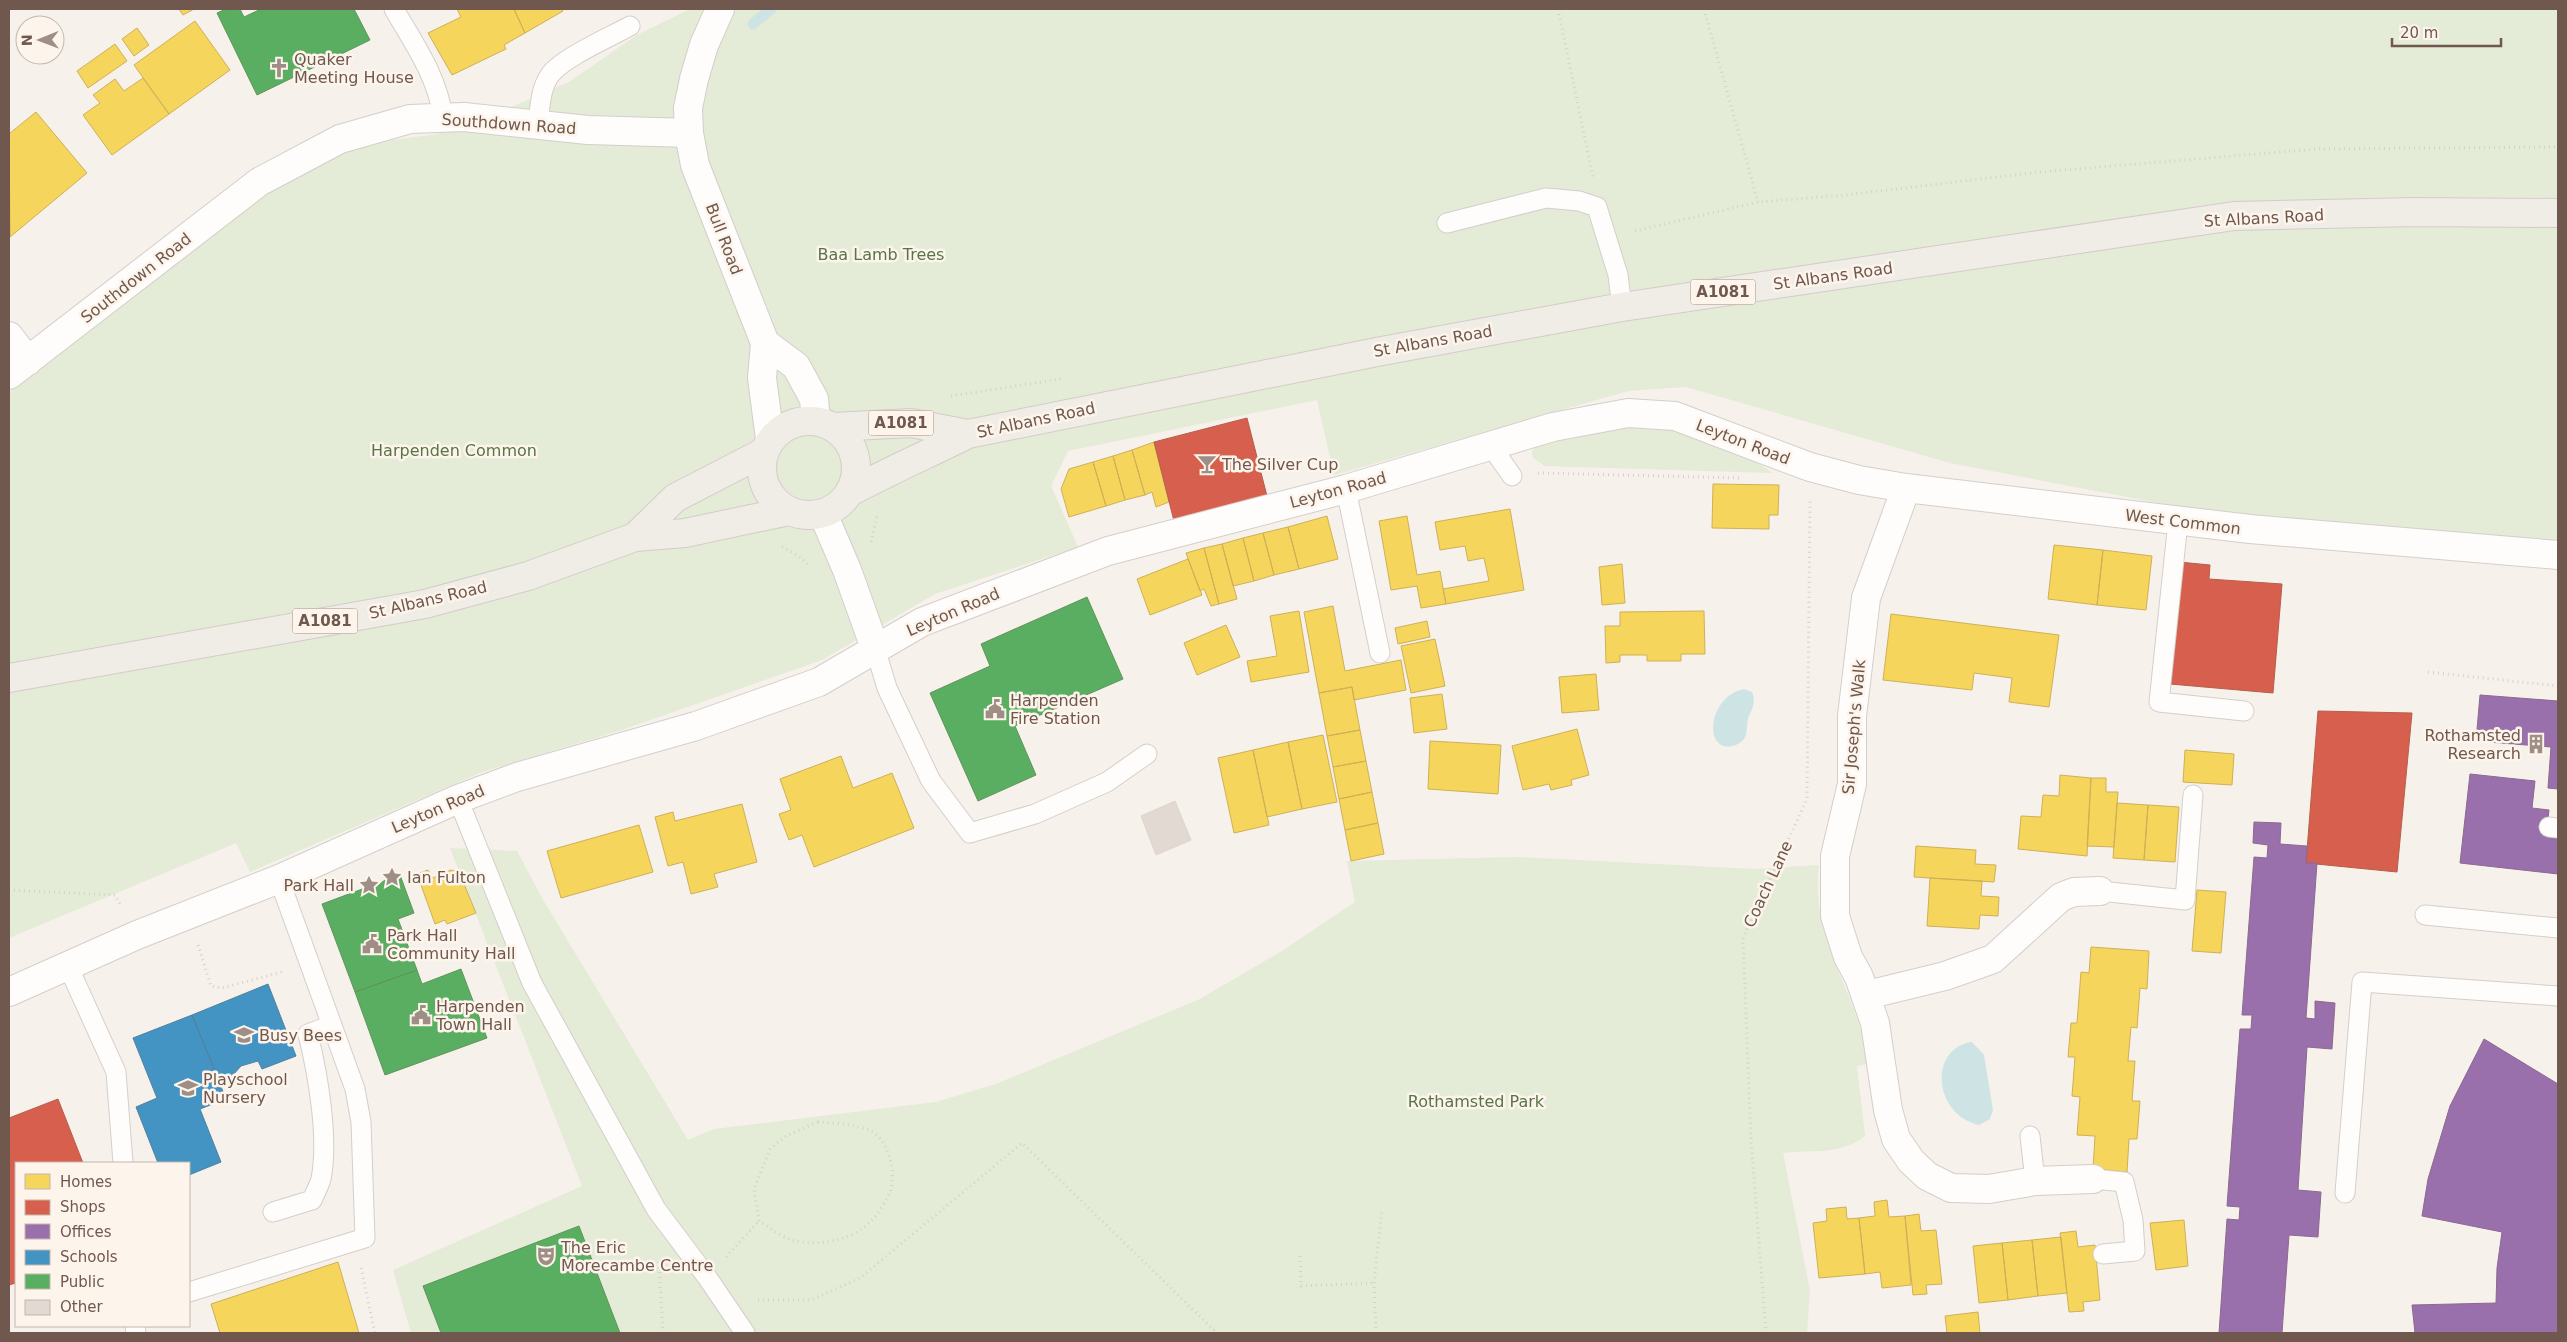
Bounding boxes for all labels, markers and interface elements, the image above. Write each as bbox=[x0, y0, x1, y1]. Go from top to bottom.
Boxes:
north arrow bbox=[15, 15, 65, 65]
scale bar bbox=[2392, 15, 2501, 47]
text: 20 m bbox=[2400, 24, 2438, 42]
text: N bbox=[19, 34, 35, 46]
place label: Quaker Meeting House bbox=[294, 50, 414, 87]
church icon: Quaker Meeting House bbox=[268, 57, 290, 79]
street label: Southdown Road bbox=[441, 110, 577, 138]
street label: Bull Road bbox=[702, 200, 746, 278]
street label: St Albans Road bbox=[2203, 205, 2325, 231]
street label: Southdown Road bbox=[77, 229, 195, 327]
park label: Baa Lamb Trees bbox=[818, 245, 944, 264]
street label: St Albans Road bbox=[1772, 258, 1894, 294]
road number: A1081 bbox=[1690, 280, 1756, 304]
street label: St Albans Road bbox=[1372, 321, 1494, 361]
street label: St Albans Road bbox=[975, 398, 1097, 442]
road number: A1081 bbox=[868, 410, 934, 436]
street label: Leyton Road bbox=[1693, 415, 1793, 469]
park label: Harpenden Common bbox=[371, 441, 537, 460]
bar icon: The Silver Cup bbox=[1196, 453, 1218, 475]
place label: The Silver Cup bbox=[1221, 455, 1338, 474]
street label: Leyton Road bbox=[1288, 468, 1388, 512]
street label: West Common bbox=[2124, 505, 2242, 539]
street label: St Albans Road bbox=[367, 577, 489, 623]
street label: Leyton Road bbox=[904, 584, 1002, 640]
road number: A1081 bbox=[292, 608, 358, 634]
street label: Sir Joseph's Walk bbox=[1839, 658, 1869, 795]
place label: Harpenden Fire Station bbox=[1010, 691, 1101, 728]
public building icon: Harpenden Fire Station bbox=[984, 698, 1006, 720]
place label: Rothamsted Research bbox=[2424, 726, 2521, 763]
building icon: Rothamsted Research bbox=[2525, 733, 2547, 755]
street label: Leyton Road bbox=[389, 781, 487, 837]
street label: Coach Lane bbox=[1740, 838, 1796, 930]
place icon: Ian Fulton bbox=[381, 866, 403, 888]
place label: Ian Fulton bbox=[407, 868, 486, 887]
place icon: Park Hall bbox=[358, 874, 380, 896]
place label: Park Hall bbox=[284, 876, 354, 895]
place label: Park Hall Community Hall bbox=[387, 926, 515, 963]
public building icon: Park Hall Community Hall bbox=[361, 933, 383, 955]
place label: Harpenden Town Hall bbox=[435, 997, 525, 1034]
public building icon: Harpenden Town Hall bbox=[410, 1004, 432, 1026]
school or university icon: Busy Bees bbox=[233, 1024, 255, 1046]
place label: Busy Bees bbox=[259, 1026, 342, 1045]
place label: Playschool Nursery bbox=[203, 1070, 288, 1107]
school or university icon: Playschool Nursery bbox=[177, 1077, 199, 1099]
park label: Rothamsted Park bbox=[1408, 1092, 1545, 1111]
legend bbox=[15, 1162, 190, 1327]
text: Homes bbox=[60, 1173, 112, 1191]
text: Shops bbox=[60, 1198, 106, 1216]
text: Offices bbox=[60, 1223, 112, 1241]
place label: The Eric Morecambe Centre bbox=[560, 1238, 713, 1275]
theatre icon: The Eric Morecambe Centre bbox=[535, 1245, 557, 1267]
text: Schools bbox=[60, 1248, 118, 1266]
text: Public bbox=[60, 1273, 104, 1291]
text: Other bbox=[60, 1298, 103, 1316]

